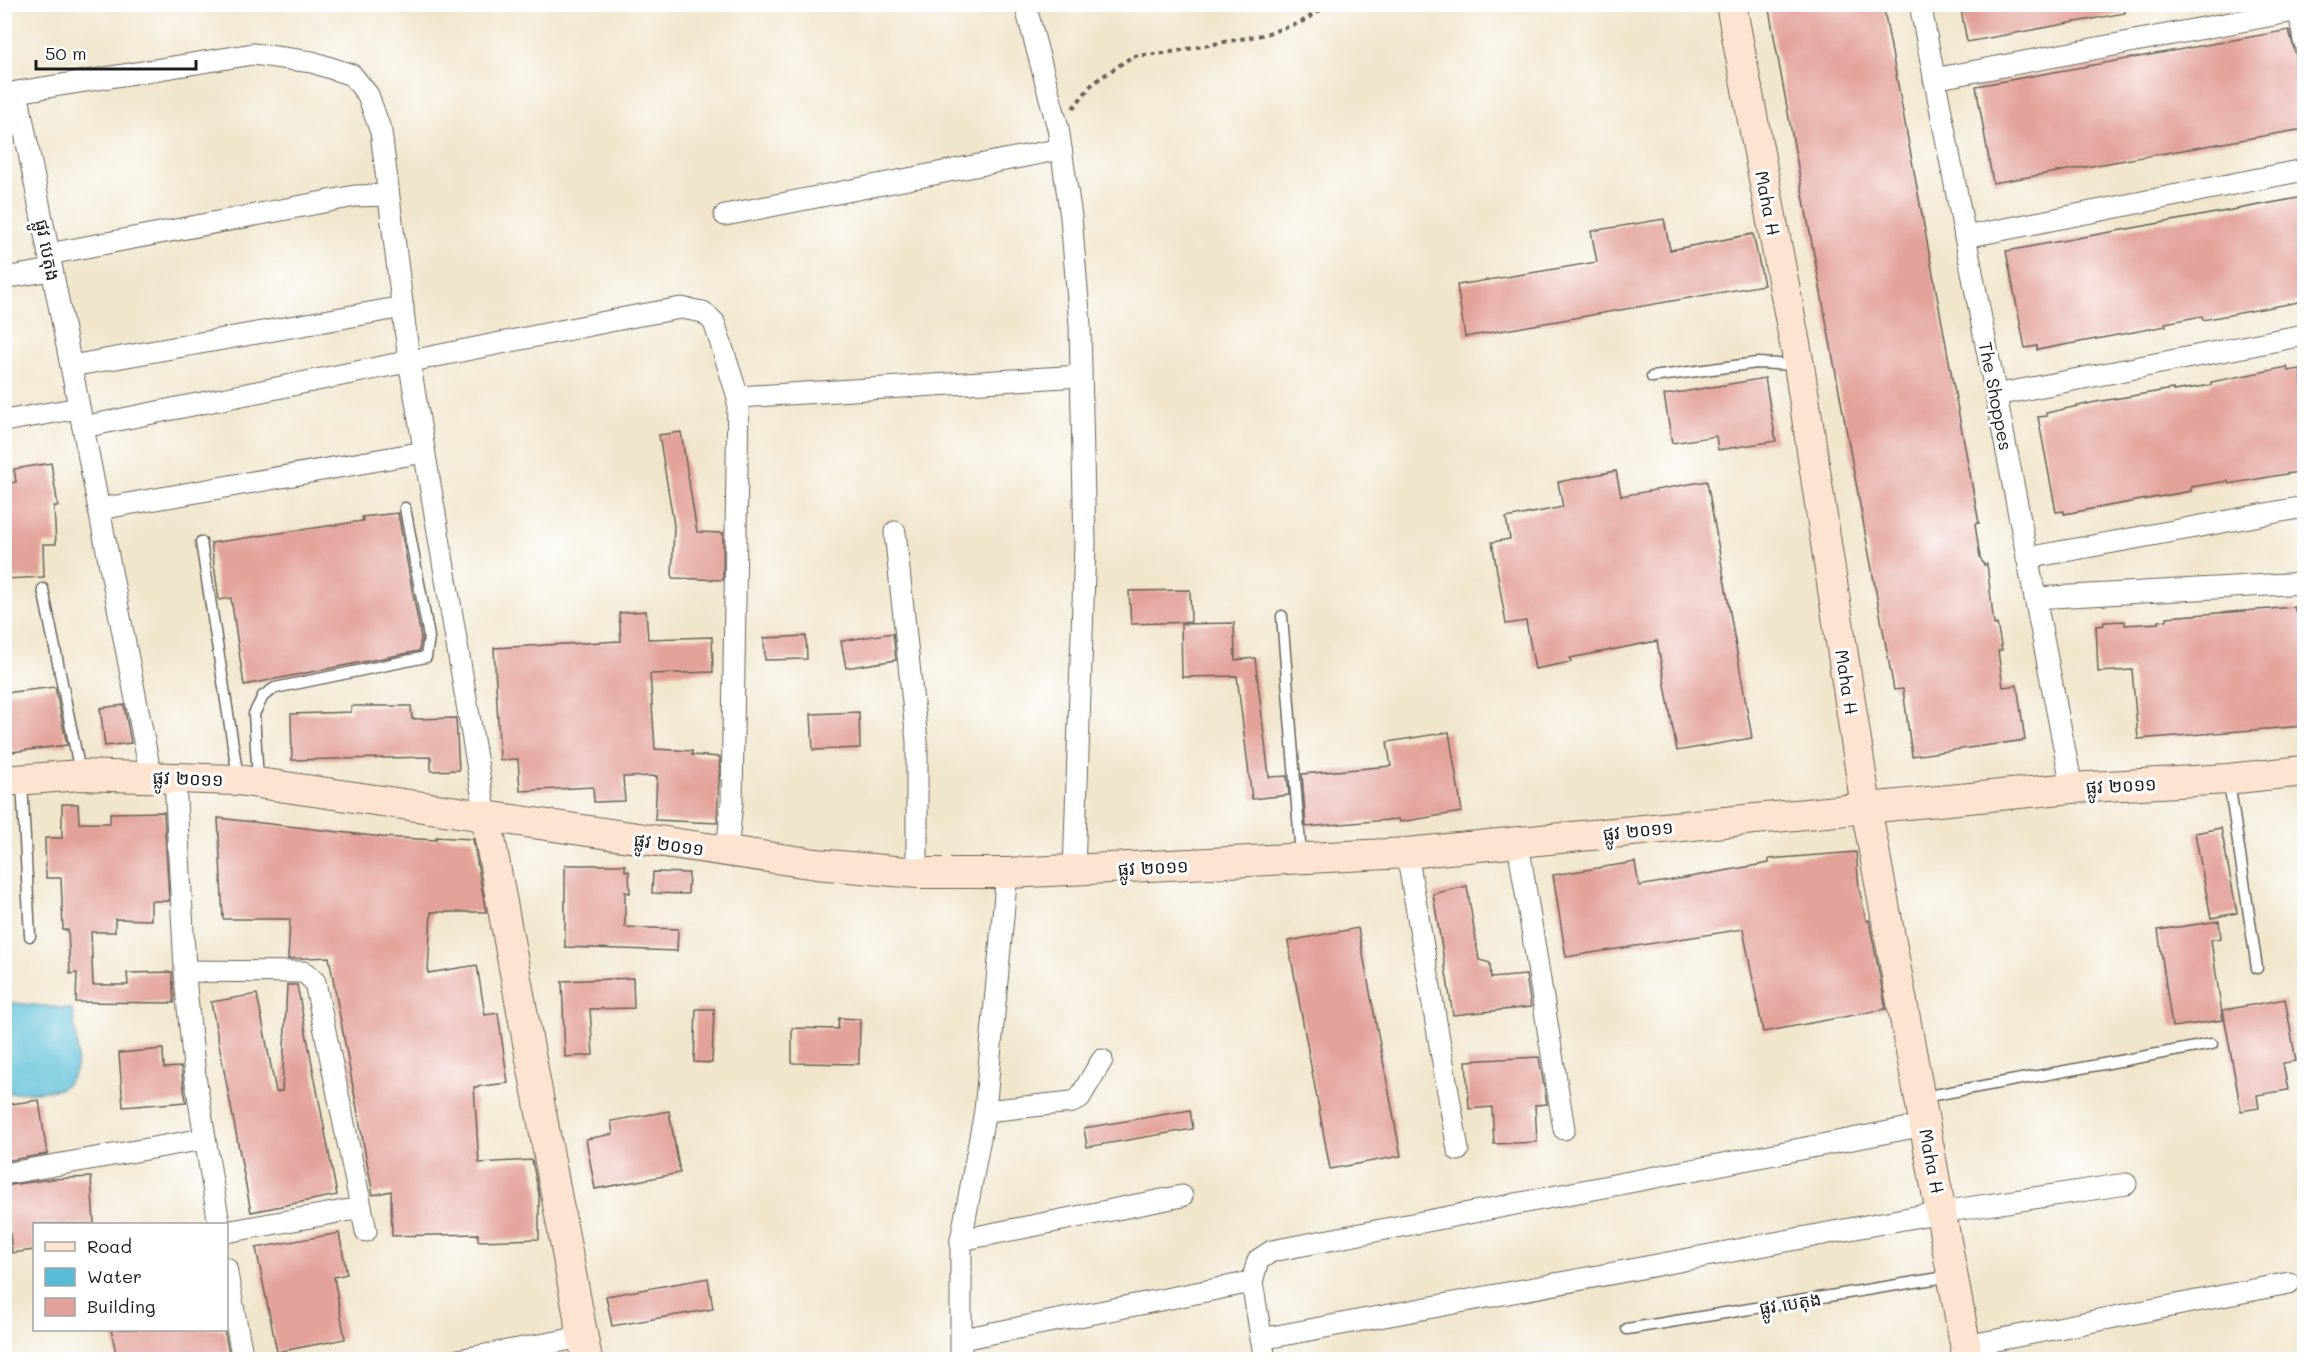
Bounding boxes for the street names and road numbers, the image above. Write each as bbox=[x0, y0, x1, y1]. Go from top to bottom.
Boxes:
street label: Maha H bbox=[1750, 169, 1786, 237]
street label: ផ្លូវ បេតុង bbox=[25, 217, 66, 284]
street label: The Shoppes bbox=[1974, 340, 2018, 452]
street label: Maha H bbox=[1830, 648, 1864, 716]
street label: ផ្លូវ ២០១១ bbox=[152, 765, 224, 797]
street label: ផ្លូវ ២០១១ bbox=[2085, 771, 2157, 804]
street label: ផ្លូវ ២០១១ bbox=[1601, 814, 1675, 851]
street label: ផ្លូវ ២០១១ bbox=[631, 827, 706, 866]
street label: ផ្លូវ ២០១១ bbox=[1117, 853, 1189, 886]
street label: Maha H bbox=[1914, 1127, 1950, 1195]
street label: ផ្លូវ បេតុង bbox=[1757, 1286, 1824, 1325]

